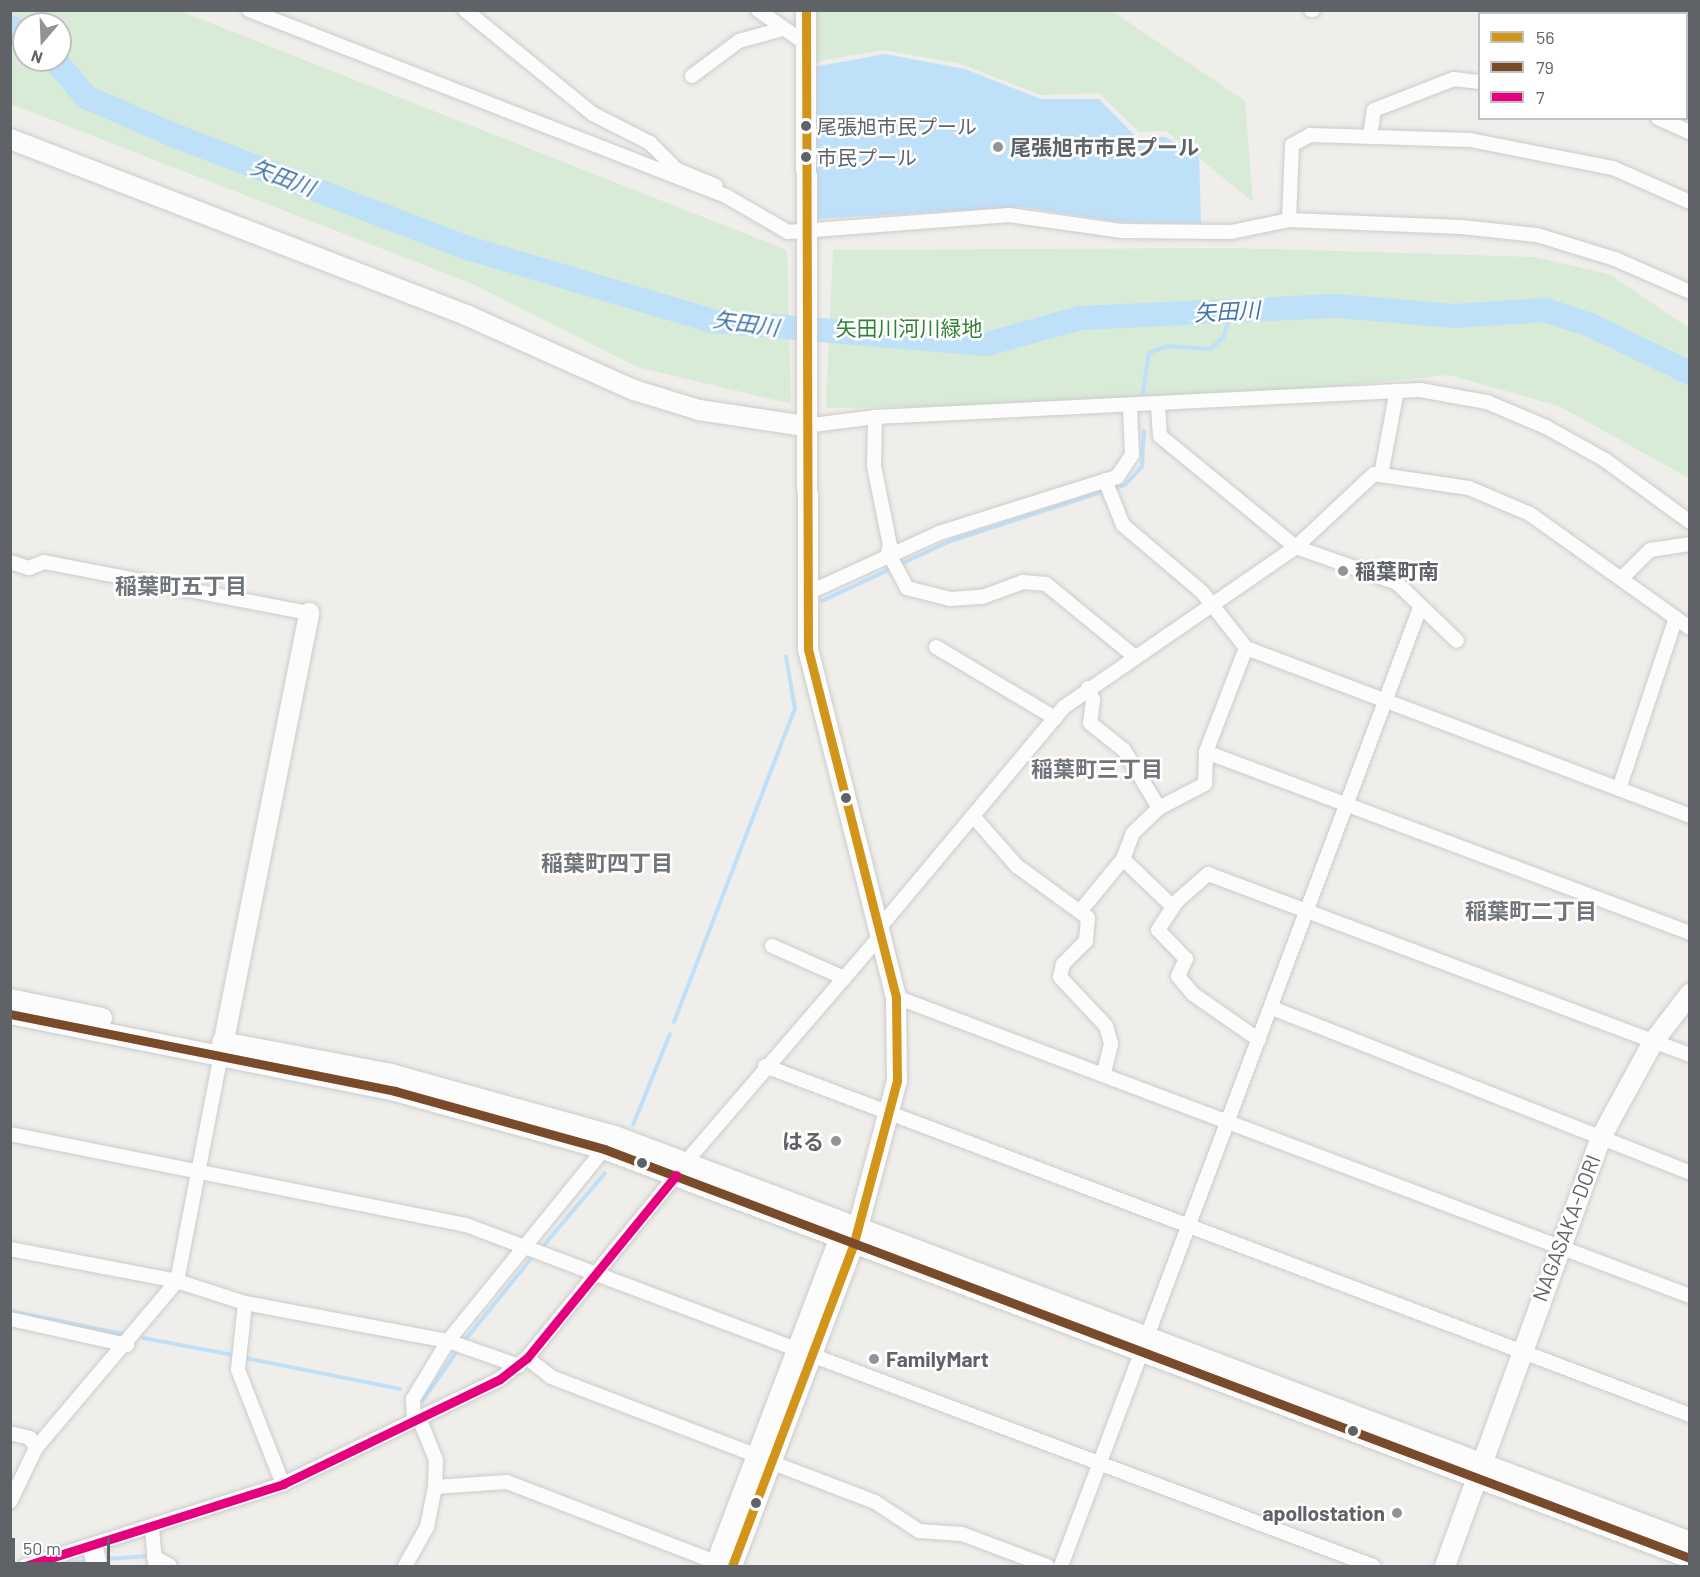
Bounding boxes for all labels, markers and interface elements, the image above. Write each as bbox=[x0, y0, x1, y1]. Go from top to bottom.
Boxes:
north arrow bbox=[12, 12, 72, 72]
legend bbox=[1478, 12, 1688, 120]
text: 56 bbox=[1536, 26, 1555, 48]
text: N bbox=[29, 47, 45, 68]
text: 79 bbox=[1536, 56, 1554, 78]
text: 7 bbox=[1536, 86, 1545, 108]
place label: 尾張旭市民プール bbox=[817, 114, 977, 138]
marker: 尾張旭市民プール bbox=[800, 120, 812, 132]
place label: 尾張旭市市民プール bbox=[1010, 134, 1199, 160]
marker: 尾張旭市市民プール bbox=[991, 140, 1005, 154]
place label: 市民プール bbox=[817, 145, 917, 169]
marker: 市民プール bbox=[800, 151, 812, 163]
water label: 矢田川 bbox=[247, 153, 319, 201]
water label: 矢田川 bbox=[1193, 296, 1261, 326]
water label: 矢田川 bbox=[711, 305, 781, 341]
park label: 矢田川河川緑地 bbox=[836, 315, 982, 341]
place label: 稲葉町南 bbox=[1355, 558, 1439, 584]
marker: 稲葉町南 bbox=[1336, 564, 1350, 578]
district label: 稲葉町五丁目 bbox=[115, 573, 247, 599]
district label: 稲葉町三丁目 bbox=[1031, 756, 1163, 782]
unlabelled marker bbox=[840, 792, 852, 804]
district label: 稲葉町四丁目 bbox=[541, 850, 673, 876]
district label: 稲葉町二丁目 bbox=[1465, 898, 1597, 924]
place label: はる bbox=[782, 1128, 824, 1154]
marker: はる bbox=[829, 1134, 843, 1148]
street label: NAGASAKA-DORI bbox=[1526, 1151, 1606, 1305]
unlabelled marker bbox=[636, 1157, 648, 1169]
place label: FamilyMart bbox=[886, 1346, 989, 1372]
marker: FamilyMart bbox=[867, 1352, 881, 1366]
unlabelled marker bbox=[1347, 1425, 1359, 1437]
unlabelled marker bbox=[750, 1497, 762, 1509]
place label: apollostation bbox=[1263, 1500, 1385, 1526]
marker: apollostation bbox=[1390, 1506, 1404, 1520]
scale bar bbox=[15, 1526, 112, 1564]
text: 50 m bbox=[23, 1537, 61, 1559]

